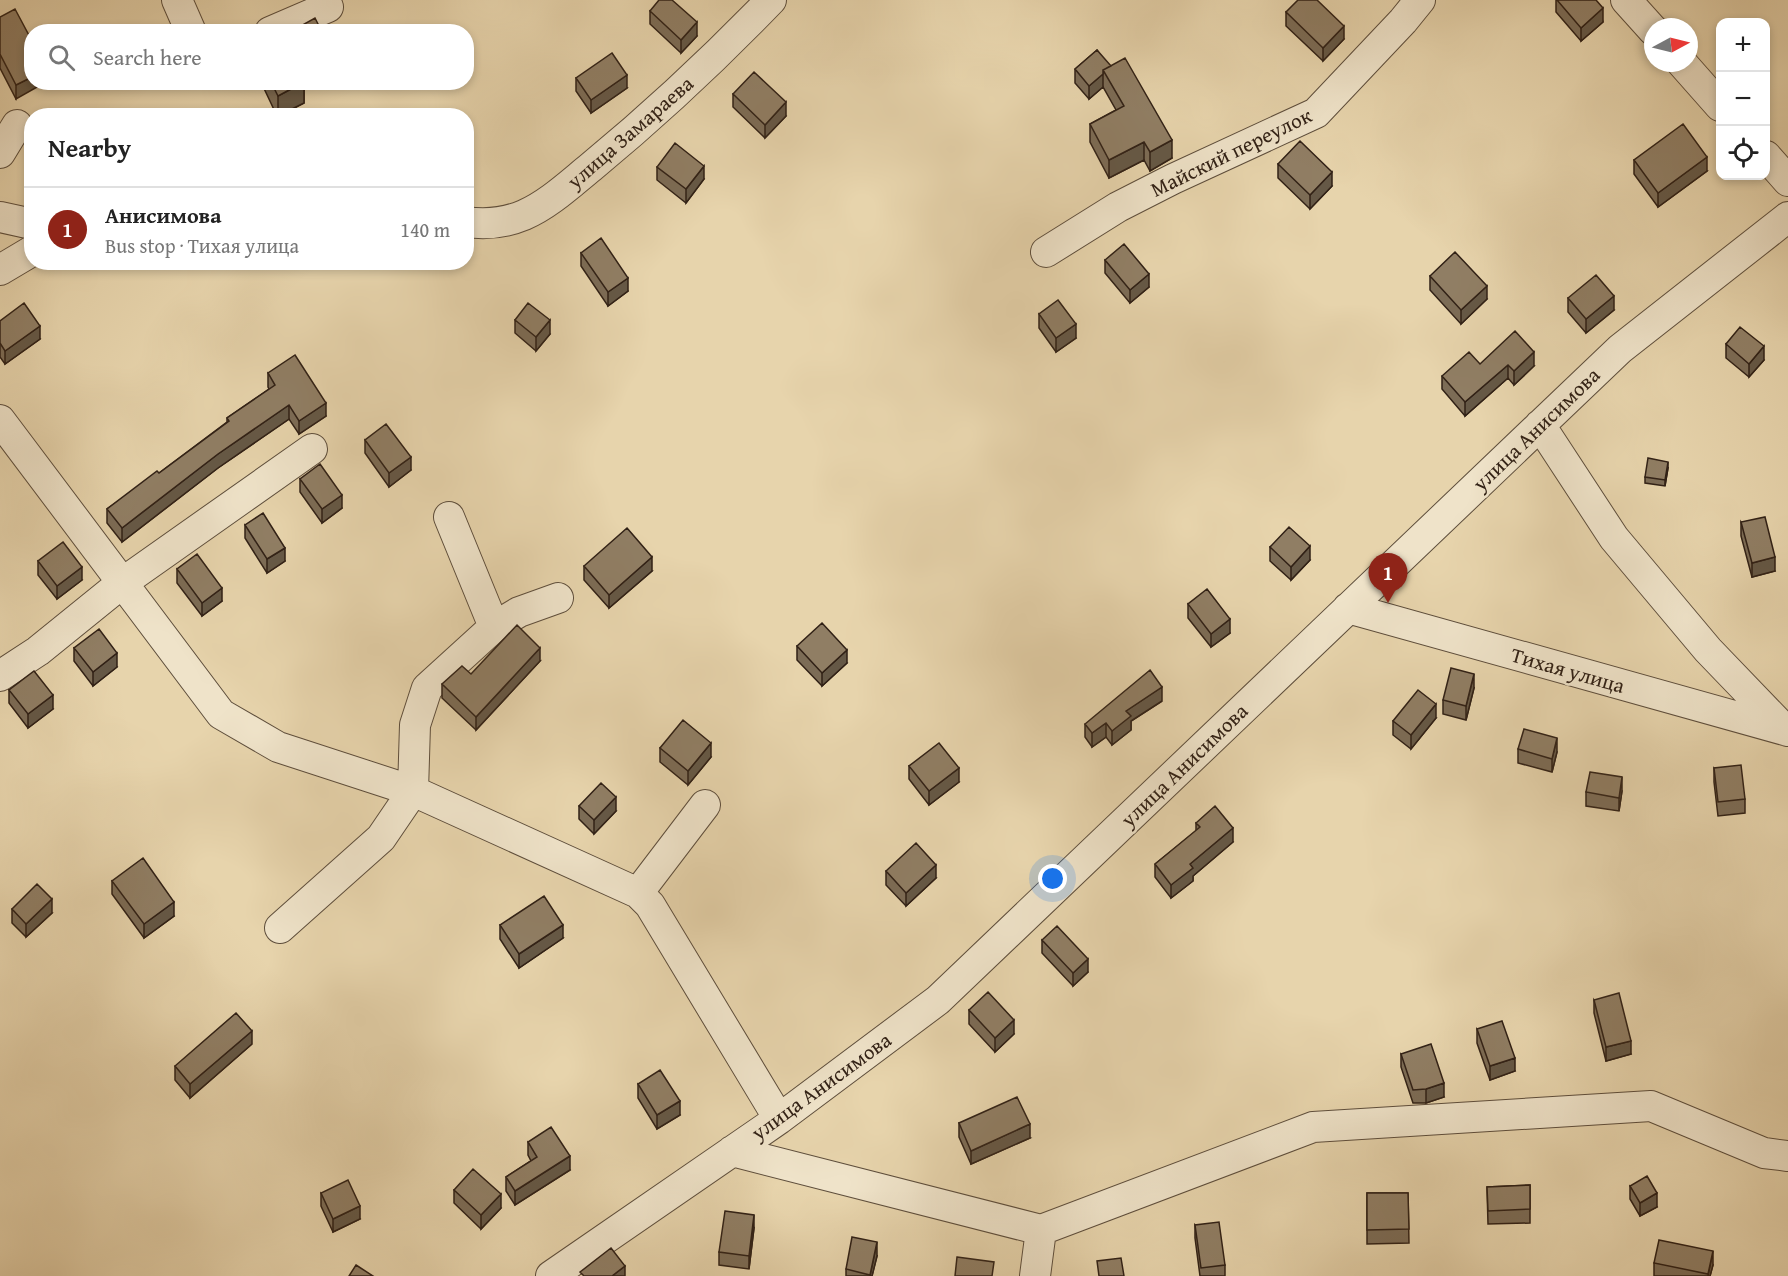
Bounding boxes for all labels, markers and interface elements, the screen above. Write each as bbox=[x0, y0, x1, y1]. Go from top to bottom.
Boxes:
north arrow bbox=[1644, 18, 1698, 72]
map controls bbox=[1716, 18, 1770, 180]
button: + bbox=[1716, 18, 1770, 72]
search box bbox=[24, 24, 474, 90]
icon: search bbox=[45, 41, 78, 74]
text: Search here bbox=[93, 41, 202, 73]
street label: улица Замараева bbox=[559, 68, 700, 196]
button: − bbox=[1716, 72, 1770, 126]
street label: Майский переулок bbox=[1145, 100, 1317, 204]
button: locate bbox=[1716, 126, 1770, 180]
text: Nearby bbox=[48, 128, 131, 167]
text: Анисимова bbox=[105, 199, 221, 231]
text: 1 bbox=[62, 215, 73, 244]
text: 140 m bbox=[400, 215, 450, 244]
text: Bus stop · Тихая улица bbox=[105, 231, 299, 260]
street label: улица Анисимова bbox=[1465, 360, 1607, 499]
pin: 1 bbox=[1368, 554, 1408, 603]
street label: Тихая улица bbox=[1508, 639, 1628, 701]
street label: улица Анисимова bbox=[1113, 696, 1255, 835]
your location bbox=[1038, 864, 1067, 893]
street label: улица Анисимова bbox=[744, 1025, 897, 1148]

